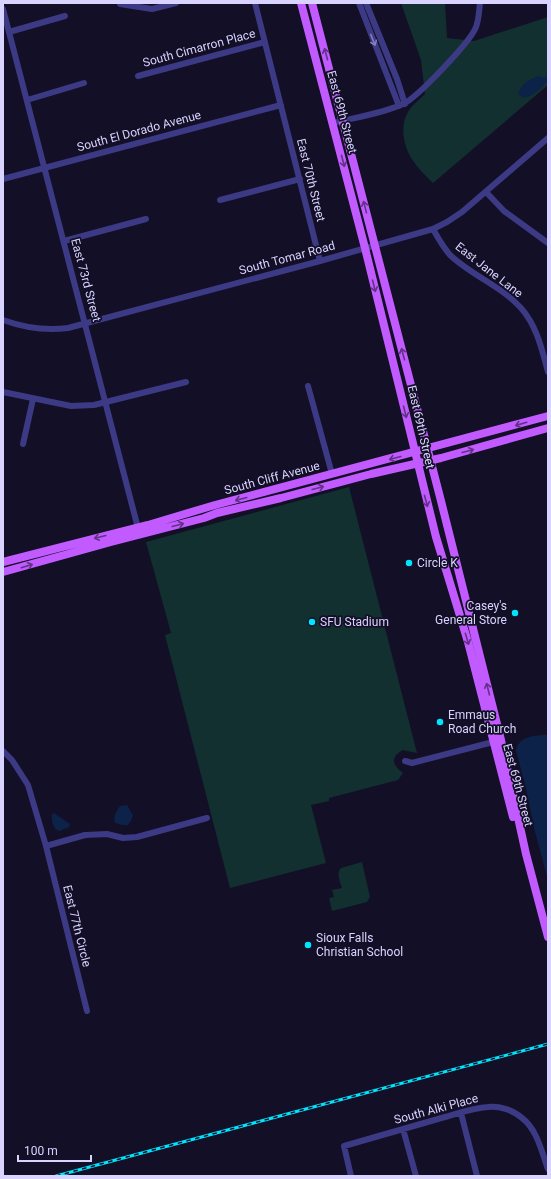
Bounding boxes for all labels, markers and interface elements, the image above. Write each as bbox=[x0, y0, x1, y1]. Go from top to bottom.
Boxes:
street label: South Cimarron Place bbox=[141, 26, 257, 70]
one-way arrow bbox=[369, 33, 377, 45]
one-way arrow bbox=[321, 48, 329, 61]
street label: East 69th Street bbox=[324, 69, 360, 155]
street label: South El Dorado Avenue bbox=[76, 108, 202, 154]
street label: East 70th Street bbox=[294, 137, 328, 223]
one-way arrow bbox=[339, 154, 347, 167]
one-way arrow bbox=[361, 201, 368, 214]
street label: East 73rd Street bbox=[68, 237, 104, 323]
street label: South Tomar Road bbox=[237, 238, 337, 278]
street label: East Jane Lane bbox=[453, 239, 525, 301]
one-way arrow bbox=[371, 279, 379, 292]
one-way arrow bbox=[399, 348, 406, 361]
street label: East 69th Street bbox=[405, 384, 437, 470]
one-way arrow bbox=[402, 405, 409, 418]
one-way arrow bbox=[515, 421, 528, 428]
one-way arrow bbox=[461, 447, 474, 454]
one-way arrow bbox=[388, 454, 401, 462]
street label: South Cliff Avenue bbox=[223, 459, 321, 497]
one-way arrow bbox=[312, 484, 325, 491]
one-way arrow bbox=[423, 494, 431, 507]
one-way arrow bbox=[234, 495, 247, 503]
one-way arrow bbox=[171, 521, 184, 529]
one-way arrow bbox=[94, 533, 107, 541]
place label: Circle K bbox=[417, 556, 458, 570]
marker: Circle K bbox=[404, 558, 414, 568]
one-way arrow bbox=[20, 562, 33, 569]
place label: Casey's General Store bbox=[435, 599, 507, 627]
marker: Casey's General Store bbox=[510, 608, 520, 618]
place label: SFU Stadium bbox=[320, 615, 389, 629]
marker: SFU Stadium bbox=[307, 617, 317, 627]
one-way arrow bbox=[464, 632, 471, 645]
one-way arrow bbox=[484, 682, 491, 695]
place label: Emmaus Road Church bbox=[448, 708, 516, 736]
marker: Emmaus Road Church bbox=[435, 717, 445, 727]
street label: East 69th Street bbox=[500, 742, 536, 828]
street label: East 77th Circle bbox=[60, 884, 94, 968]
place label: Sioux Falls Christian School bbox=[316, 931, 403, 959]
marker: Sioux Falls Christian School bbox=[303, 940, 313, 950]
street label: South Alki Place bbox=[392, 1091, 480, 1127]
scale bar bbox=[18, 1137, 91, 1163]
text: 100 m bbox=[24, 1144, 58, 1158]

